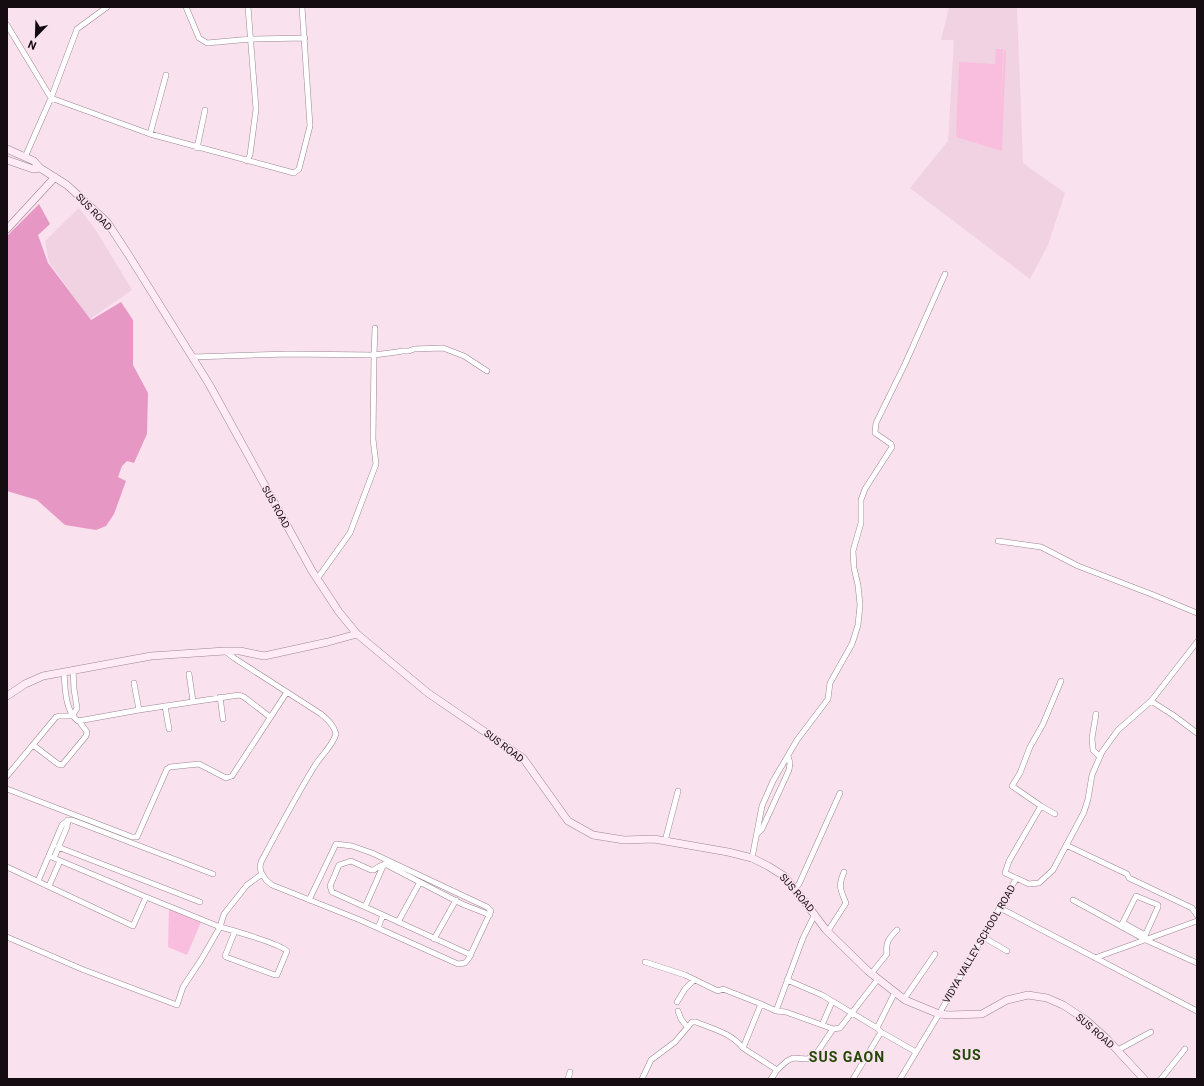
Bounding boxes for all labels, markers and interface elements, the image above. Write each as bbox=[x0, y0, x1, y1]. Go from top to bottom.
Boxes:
north arrow bbox=[16, 16, 56, 56]
text: N bbox=[26, 37, 38, 52]
street label: SUS ROAD bbox=[74, 191, 114, 233]
street label: SUS ROAD bbox=[260, 484, 292, 530]
street label: SUS ROAD bbox=[482, 728, 526, 764]
street label: SUS ROAD bbox=[777, 872, 817, 914]
street label: VIDYA VALLEY SCHOOL ROAD bbox=[941, 883, 1017, 1005]
street label: SUS ROAD bbox=[1074, 1011, 1116, 1051]
district label: SUS bbox=[952, 1047, 982, 1063]
district label: SUS GAON bbox=[809, 1049, 885, 1065]

